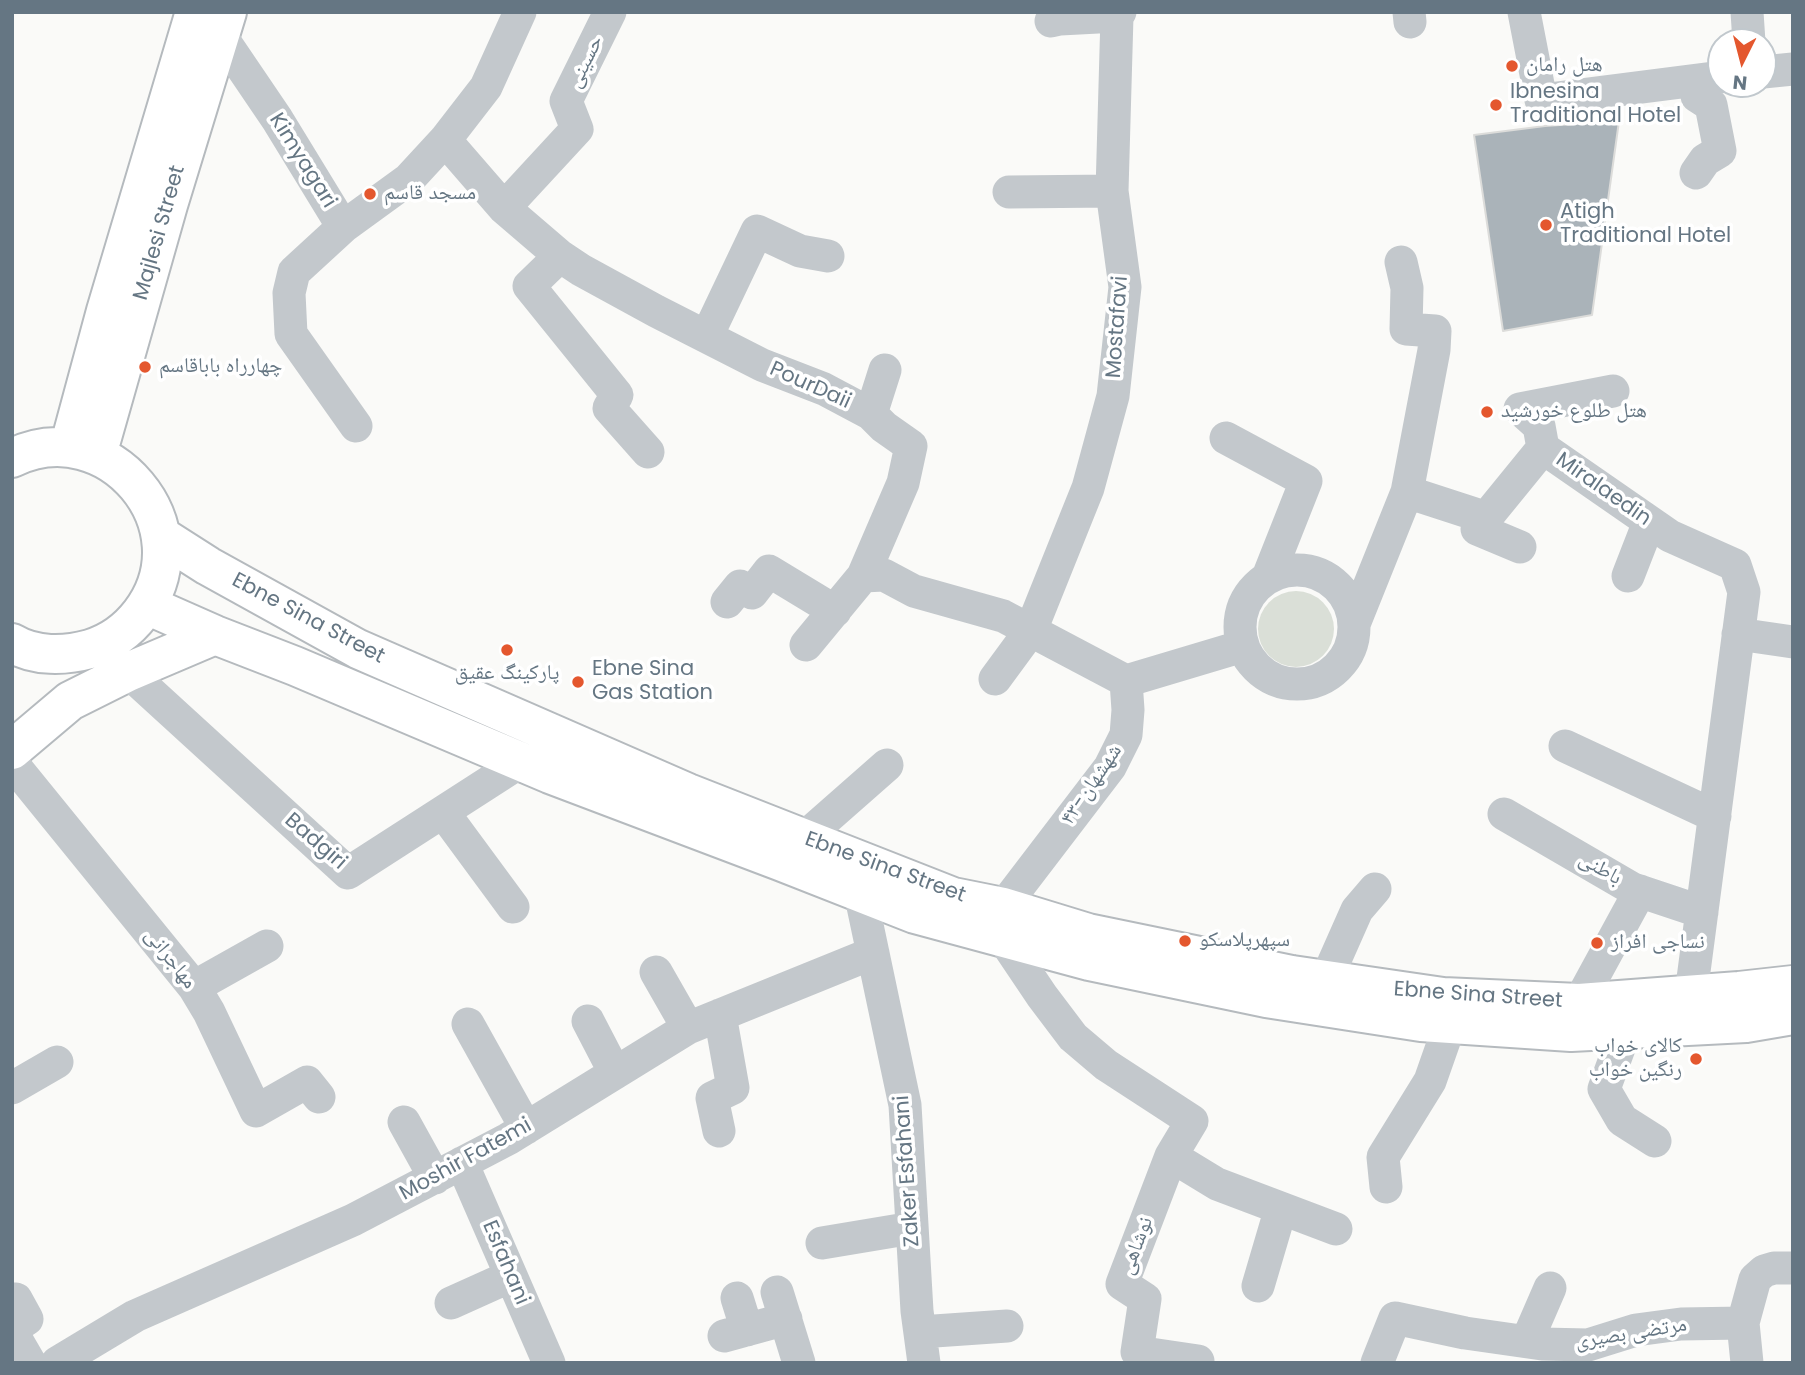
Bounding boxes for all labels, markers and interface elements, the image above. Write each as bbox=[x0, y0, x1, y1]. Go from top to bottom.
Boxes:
north arrow bbox=[1707, 28, 1777, 98]
street label: حسینی bbox=[563, 32, 609, 92]
place label: هتل رامان bbox=[1526, 53, 1603, 79]
marker: هتل رامان bbox=[1504, 58, 1520, 74]
text: N bbox=[1731, 68, 1748, 97]
place label: Ibnesina Traditional Hotel bbox=[1510, 80, 1681, 130]
marker: Ibnesina Traditional Hotel bbox=[1488, 97, 1504, 113]
street label: Kimyagari bbox=[263, 109, 341, 213]
street label: Majlesi Street bbox=[129, 163, 191, 303]
place label: مسجد قاسم bbox=[384, 181, 476, 207]
marker: مسجد قاسم bbox=[362, 186, 378, 202]
place label: Atigh Traditional Hotel bbox=[1560, 200, 1731, 250]
marker: Atigh Traditional Hotel bbox=[1538, 217, 1554, 233]
street label: Mostafavi bbox=[1102, 275, 1134, 379]
place label: چهارراه باباقاسم bbox=[159, 354, 282, 380]
street label: PourDaii bbox=[765, 357, 855, 415]
marker: چهارراه باباقاسم bbox=[137, 359, 153, 375]
place label: هتل طلوع خورشید bbox=[1501, 399, 1647, 425]
marker: هتل طلوع خورشید bbox=[1479, 404, 1495, 420]
street label: Miralaedin bbox=[1551, 448, 1655, 532]
street label: Ebne Sina Street bbox=[227, 568, 389, 670]
marker: پارکینگ عقیق bbox=[499, 642, 515, 658]
place label: Ebne Sina Gas Station bbox=[592, 657, 713, 707]
place label: پارکینگ عقیق bbox=[455, 661, 559, 687]
marker: Ebne Sina Gas Station bbox=[570, 674, 586, 690]
street label: ۴۳-شهشهان bbox=[1056, 740, 1128, 830]
street label: Badgiri bbox=[279, 808, 351, 876]
street label: Ebne Sina Street bbox=[801, 827, 969, 909]
street label: باطنی bbox=[1574, 847, 1626, 891]
street label: مهاجرانی bbox=[139, 924, 201, 994]
place label: سپهرپلاسکو bbox=[1199, 928, 1290, 954]
place label: نساجی افراز bbox=[1611, 930, 1705, 956]
marker: سپهرپلاسکو bbox=[1177, 933, 1193, 949]
marker: نساجی افراز bbox=[1589, 935, 1605, 951]
street label: Ebne Sina Street bbox=[1393, 978, 1563, 1014]
place label: کالای خواب رنگین خواب bbox=[1589, 1034, 1682, 1084]
marker: کالای خواب رنگین خواب bbox=[1688, 1051, 1704, 1067]
street label: Zaker Esfahani bbox=[890, 1094, 926, 1248]
street label: Moshir Fatemi bbox=[396, 1113, 536, 1207]
street label: نوشاهی bbox=[1115, 1214, 1159, 1278]
street label: Esfahani bbox=[476, 1217, 534, 1309]
street label: مرتضی بصیری bbox=[1573, 1313, 1689, 1355]

